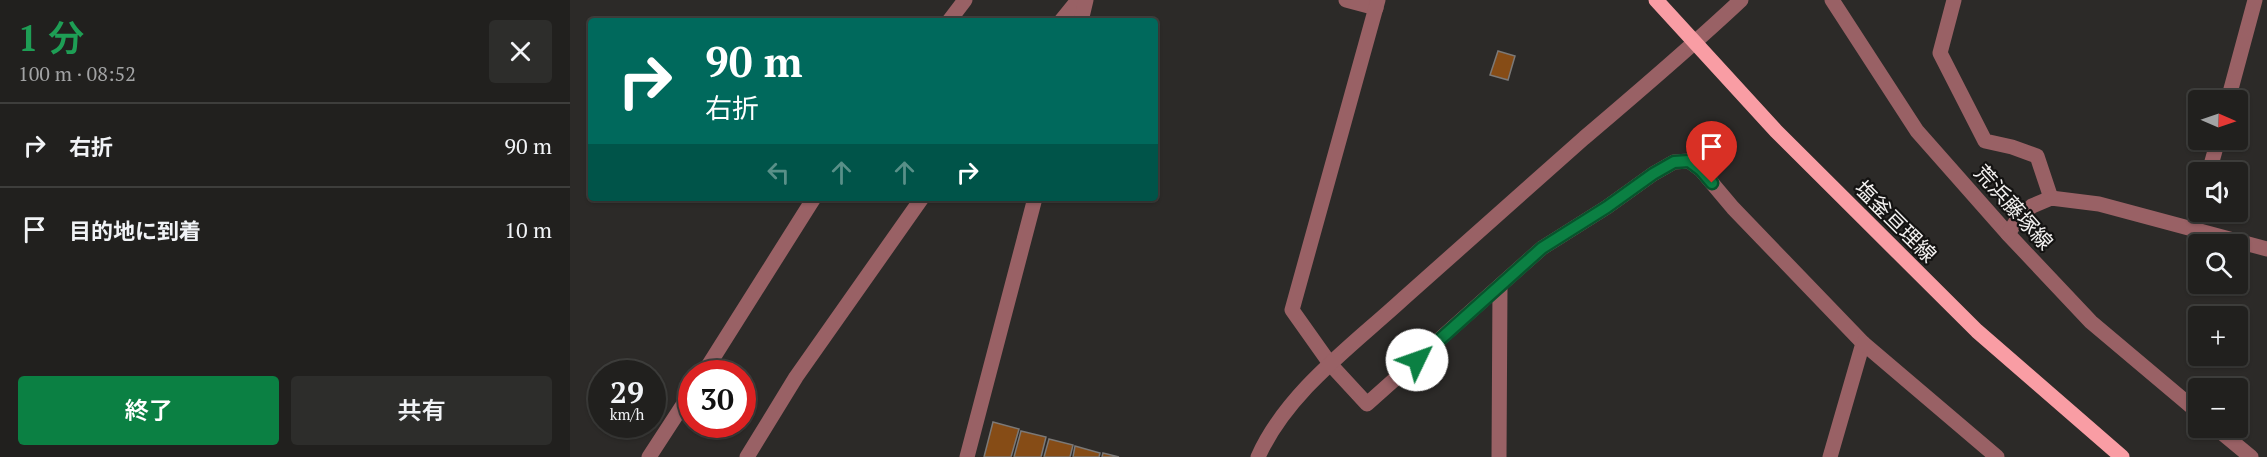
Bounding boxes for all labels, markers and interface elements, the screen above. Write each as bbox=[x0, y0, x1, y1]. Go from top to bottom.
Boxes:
text: 1 分 bbox=[18, 14, 84, 61]
button: close bbox=[489, 20, 552, 83]
text: 90 m bbox=[705, 33, 803, 89]
icon: right bbox=[606, 42, 684, 120]
text: 100 m · 08:52 bbox=[18, 60, 136, 87]
text: 右折 bbox=[705, 90, 759, 126]
north arrow bbox=[2188, 90, 2248, 150]
map controls bbox=[2188, 90, 2248, 438]
pin bbox=[1686, 121, 1737, 183]
icon: right bbox=[18, 129, 51, 162]
icon: arrive bbox=[1695, 130, 1728, 163]
text: 90 m bbox=[504, 131, 552, 160]
text: 右折 bbox=[69, 132, 113, 161]
icon: left bbox=[762, 156, 795, 189]
icon: ahead bbox=[825, 156, 858, 189]
icon: ahead bbox=[888, 156, 921, 189]
icon: right bbox=[951, 156, 984, 189]
street label: 荒浜藤塚線 bbox=[1968, 159, 2060, 255]
button: sound bbox=[2188, 162, 2248, 222]
street label: 塩釜亘理線 bbox=[1849, 174, 1943, 268]
icon: arrive bbox=[18, 213, 51, 246]
text: 10 m bbox=[504, 215, 552, 244]
text: 目的地に到着 bbox=[69, 216, 201, 245]
button: search bbox=[2188, 234, 2248, 294]
button: + bbox=[2188, 306, 2248, 366]
position arrow bbox=[1385, 328, 1449, 392]
speed limit sign: 30 bbox=[678, 360, 756, 438]
text: 29 bbox=[610, 372, 644, 412]
button: 終了 bbox=[18, 376, 279, 445]
button: 共有 bbox=[291, 376, 552, 445]
button: − bbox=[2188, 378, 2248, 438]
text: km/h bbox=[610, 404, 644, 424]

